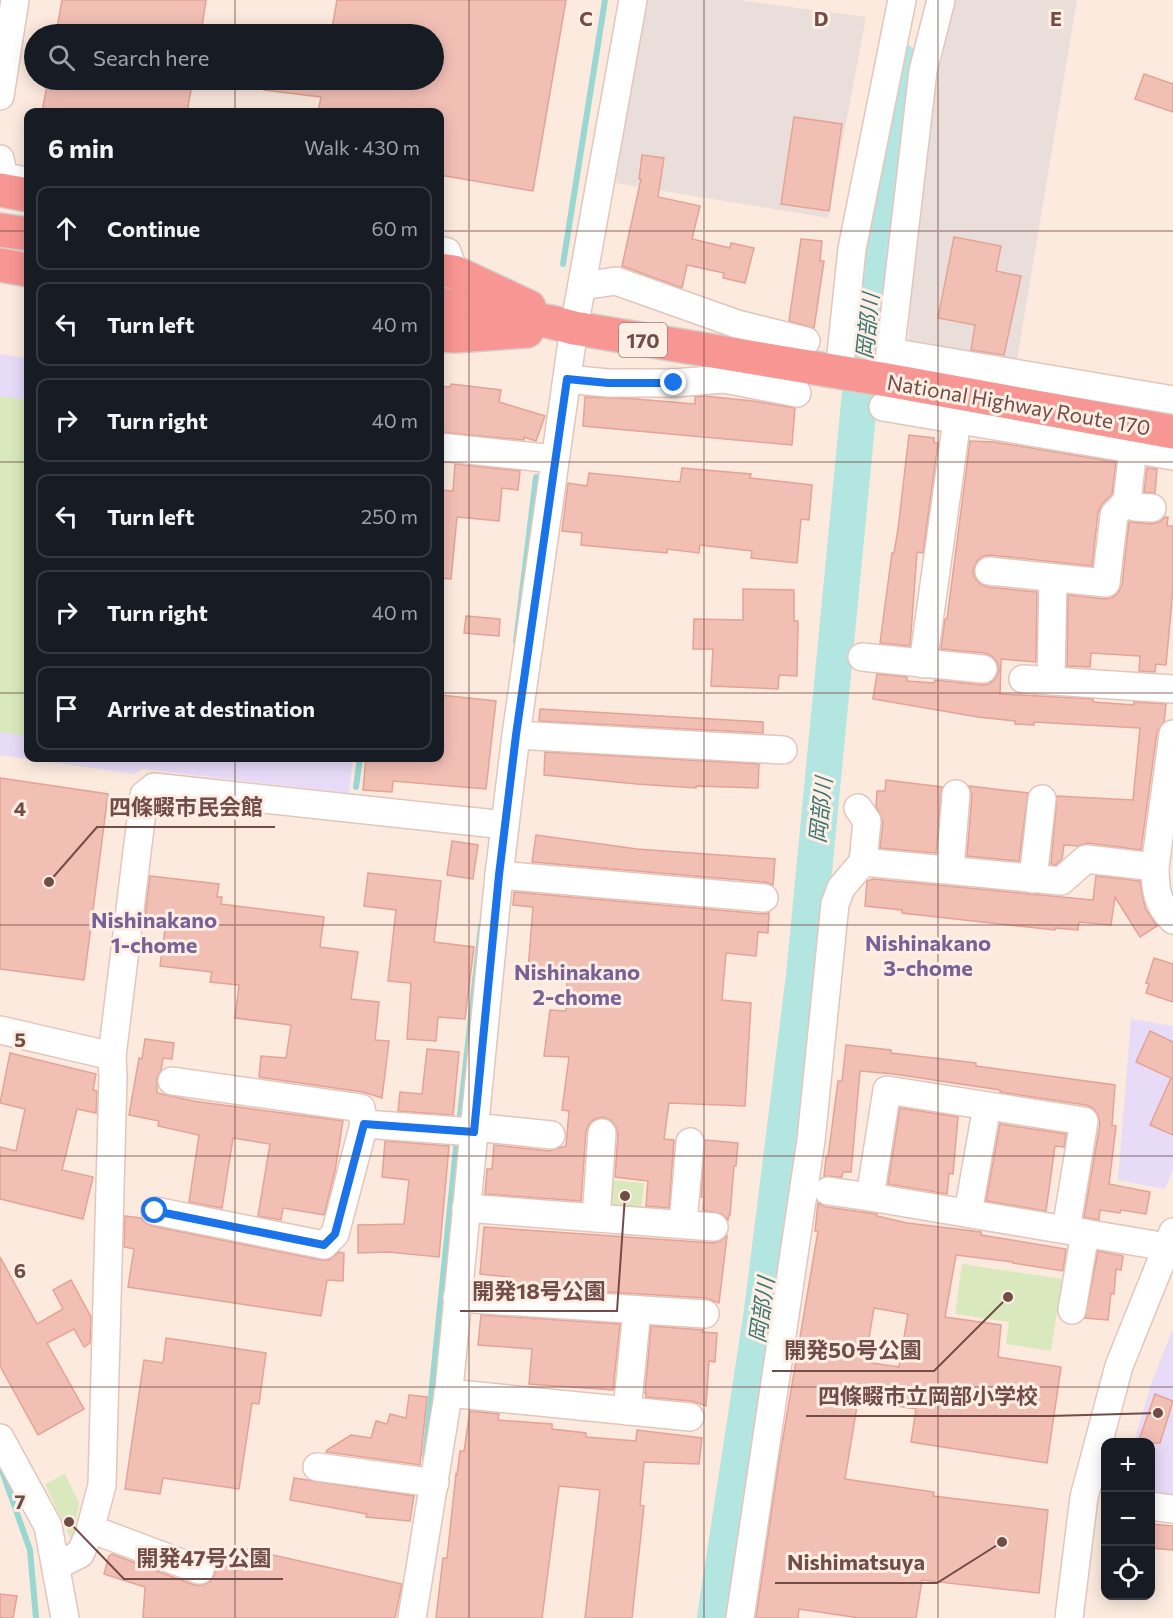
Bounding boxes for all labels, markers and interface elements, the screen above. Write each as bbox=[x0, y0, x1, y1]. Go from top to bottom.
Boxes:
text: C bbox=[579, 6, 593, 30]
text: D bbox=[814, 6, 828, 30]
text: E bbox=[1050, 6, 1062, 30]
search box bbox=[24, 24, 444, 90]
icon: search bbox=[45, 41, 78, 74]
text: Search here bbox=[93, 44, 209, 71]
text: 6 min bbox=[48, 132, 114, 163]
text: Walk · 430 m bbox=[304, 135, 420, 159]
icon: ahead bbox=[50, 212, 83, 245]
text: Continue bbox=[107, 215, 200, 242]
text: 60 m bbox=[372, 216, 418, 240]
water label: 岡部川 bbox=[850, 290, 884, 360]
icon: left bbox=[50, 308, 83, 341]
text: Turn left bbox=[107, 311, 194, 338]
text: 40 m bbox=[372, 312, 418, 336]
road number: 170 bbox=[619, 323, 667, 357]
street label: National Highway Route 170 bbox=[885, 368, 1153, 440]
route end bbox=[660, 369, 686, 395]
icon: right bbox=[50, 404, 83, 437]
text: Turn right bbox=[107, 407, 208, 434]
text: 40 m bbox=[372, 408, 418, 432]
icon: left bbox=[50, 500, 83, 533]
text: Turn left bbox=[107, 503, 194, 530]
text: 250 m bbox=[361, 504, 418, 528]
icon: right bbox=[50, 596, 83, 629]
text: Turn right bbox=[107, 599, 208, 626]
text: 40 m bbox=[372, 600, 418, 624]
icon: arrive bbox=[50, 692, 83, 725]
text: Arrive at destination bbox=[107, 695, 315, 722]
water label: 岡部川 bbox=[803, 774, 837, 844]
callout: 四條畷市民会館 bbox=[97, 787, 275, 827]
text: 四條畷市民会館 bbox=[109, 793, 263, 820]
text: 4 bbox=[14, 796, 26, 820]
district label: Nishinakano 1-chome bbox=[91, 906, 217, 958]
district label: Nishinakano 3-chome bbox=[865, 929, 991, 981]
district label: Nishinakano 2-chome bbox=[514, 958, 640, 1010]
text: 5 bbox=[14, 1027, 26, 1051]
route start bbox=[141, 1197, 167, 1223]
text: 6 bbox=[14, 1258, 26, 1282]
callout: 開発18号公園 bbox=[460, 1271, 617, 1311]
water label: 岡部川 bbox=[743, 1273, 779, 1345]
text: 開発18号公園 bbox=[472, 1277, 606, 1304]
callout: 開発50号公園 bbox=[772, 1331, 934, 1371]
text: 開発50号公園 bbox=[784, 1336, 922, 1363]
callout: 四條畷市立岡部小学校 bbox=[806, 1376, 1050, 1416]
text: 四條畷市立岡部小学校 bbox=[818, 1382, 1038, 1409]
map controls bbox=[1101, 1438, 1155, 1600]
button: + bbox=[1101, 1438, 1155, 1492]
text: 7 bbox=[15, 1489, 26, 1513]
button: − bbox=[1101, 1492, 1155, 1546]
callout: 開発47号公園 bbox=[124, 1539, 283, 1579]
callout: Nishimatsuya bbox=[775, 1543, 937, 1583]
text: 開発47号公園 bbox=[136, 1544, 272, 1571]
button: locate bbox=[1101, 1546, 1155, 1600]
text: Nishimatsuya bbox=[787, 1548, 925, 1575]

